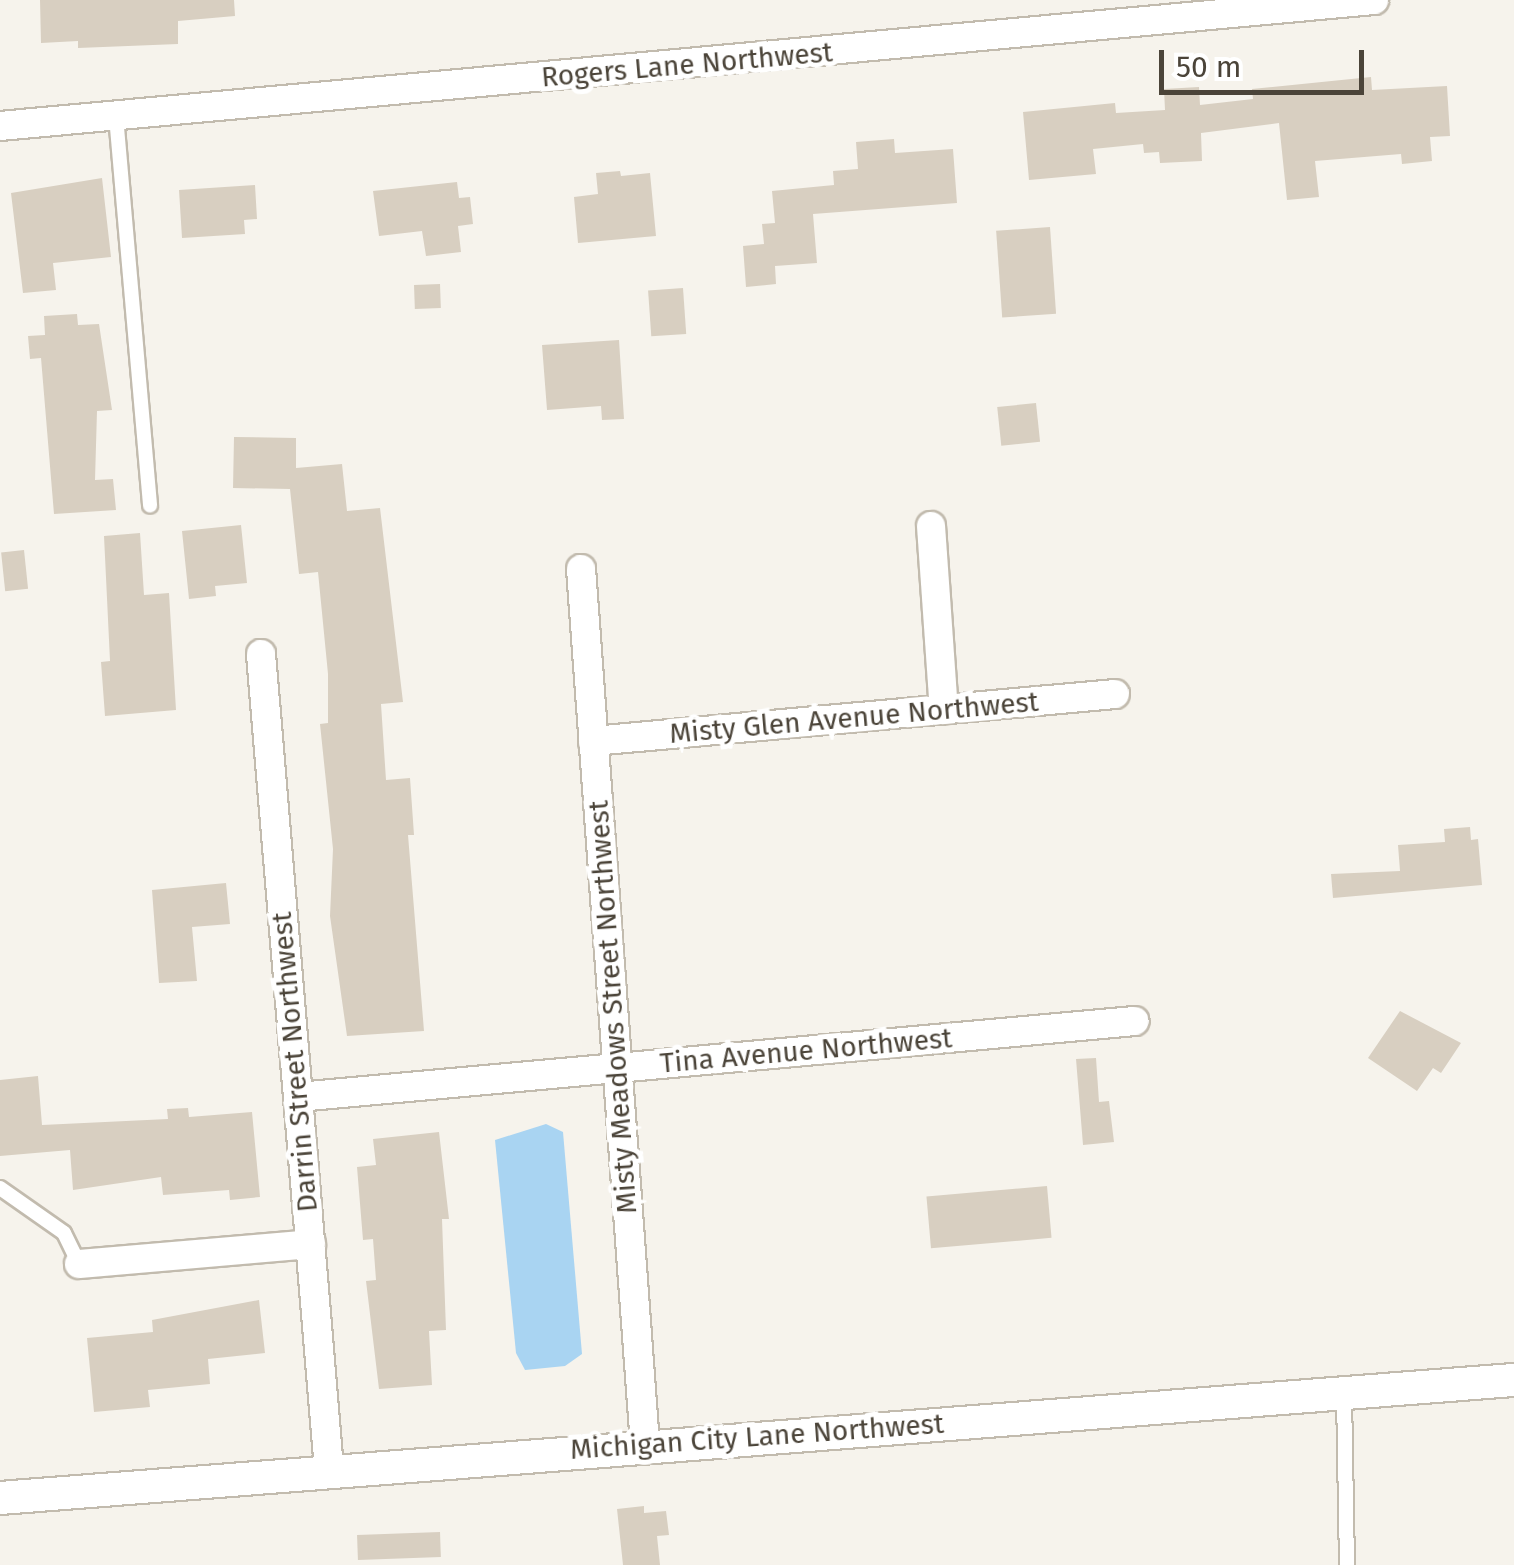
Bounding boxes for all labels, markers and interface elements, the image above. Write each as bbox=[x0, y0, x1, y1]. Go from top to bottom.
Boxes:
scale bar bbox=[1164, 30, 1369, 92]
street label: Rogers Lane Northwest bbox=[540, 36, 834, 94]
text: 50 m bbox=[1176, 49, 1241, 85]
street label: Misty Glen Avenue Northwest bbox=[668, 685, 1040, 751]
street label: Misty Meadows Street Northwest bbox=[582, 799, 644, 1215]
street label: Darrin Street Northwest bbox=[265, 911, 325, 1213]
street label: Tina Avenue Northwest bbox=[659, 1021, 953, 1081]
street label: Michigan City Lane Northwest bbox=[569, 1407, 945, 1467]

